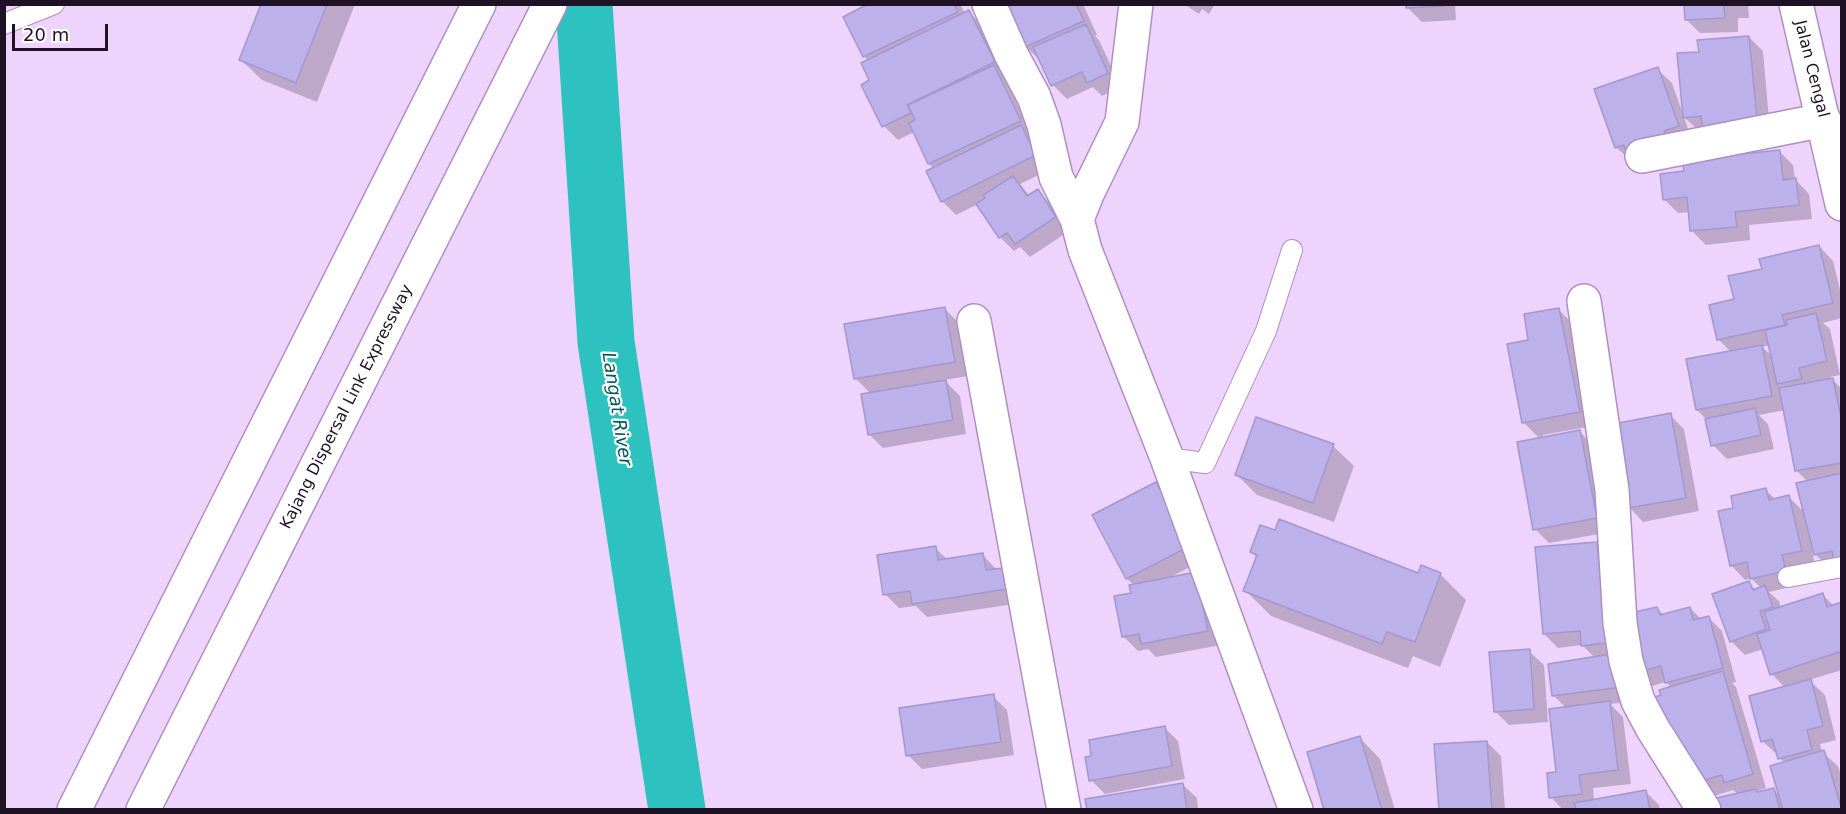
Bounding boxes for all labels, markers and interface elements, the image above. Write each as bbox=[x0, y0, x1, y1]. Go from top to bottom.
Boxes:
scale bar bbox=[15, 12, 111, 50]
street label: Jalan Cengal bbox=[1790, 18, 1832, 120]
text: 20 m bbox=[23, 24, 69, 45]
street label: Kajang Dispersal Link Expressway bbox=[277, 282, 417, 532]
water label: Langat River bbox=[596, 351, 636, 467]

